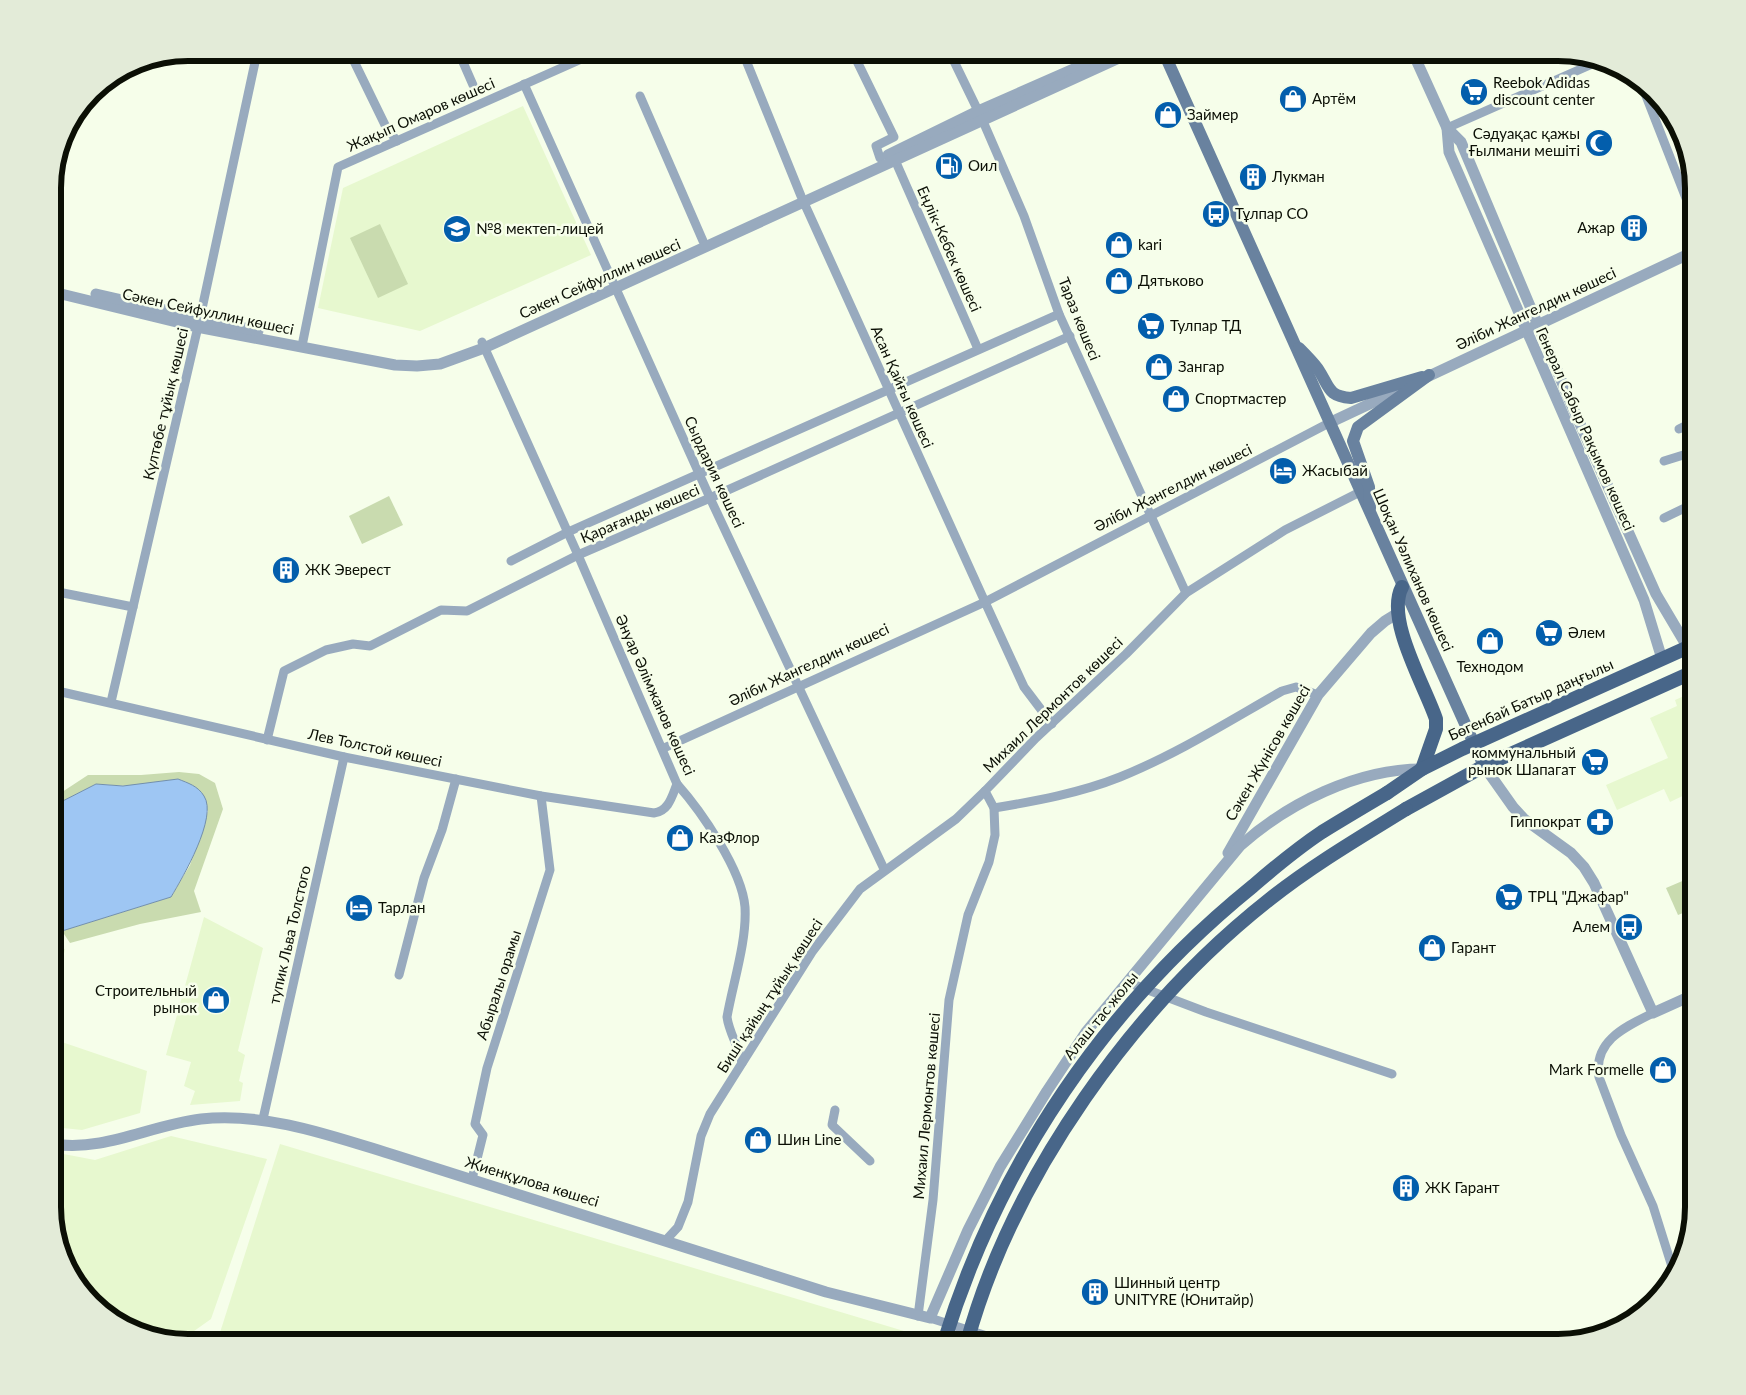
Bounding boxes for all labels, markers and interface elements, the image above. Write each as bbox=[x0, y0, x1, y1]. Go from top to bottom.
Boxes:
street label: Жақып Омаров көшесі bbox=[344, 73, 497, 155]
place label: Reebok Adidas discount center bbox=[1493, 73, 1595, 108]
supermarket icon: Reebok Adidas discount center bbox=[1459, 77, 1489, 107]
shop icon: Артём bbox=[1278, 84, 1308, 114]
place label: Артём bbox=[1312, 89, 1356, 107]
shop icon: Займер bbox=[1153, 100, 1183, 130]
place label: Займер bbox=[1187, 105, 1239, 123]
place label: Сәдуақас қажы Ғылмани мешіті bbox=[1469, 124, 1580, 159]
mosque icon: Сәдуақас қажы Ғылмани мешіті bbox=[1584, 128, 1614, 158]
fuel station icon: Оил bbox=[934, 151, 964, 181]
place label: Оил bbox=[968, 156, 997, 174]
building icon: Лукман bbox=[1238, 162, 1268, 192]
place label: Лукман bbox=[1271, 167, 1325, 185]
street label: Еңлік-Кебек көшесі bbox=[914, 183, 986, 314]
bus stop icon: Тұлпар СО bbox=[1201, 199, 1231, 229]
place label: Тұлпар СО bbox=[1235, 204, 1308, 222]
building icon: Ажар bbox=[1619, 213, 1649, 243]
school or university icon: №8 мектеп-лицей bbox=[442, 214, 472, 244]
place label: Ажар bbox=[1577, 218, 1615, 236]
place label: №8 мектеп-лицей bbox=[476, 219, 604, 237]
shop icon: kari bbox=[1104, 230, 1134, 260]
street label: Сәкен Сейфуллин көшесі bbox=[516, 234, 683, 322]
place label: kari bbox=[1138, 235, 1162, 253]
street label: Әліби Жангелдин көшесі bbox=[1453, 263, 1619, 353]
shop icon: Дятьково bbox=[1104, 266, 1134, 296]
place label: Дятьково bbox=[1138, 271, 1204, 289]
street label: Тараз көшесі bbox=[1055, 274, 1105, 363]
street label: Сәкен Сейфуллин көшесі bbox=[121, 284, 296, 338]
supermarket icon: Тулпар ТД bbox=[1136, 311, 1166, 341]
place label: Тулпар ТД bbox=[1170, 316, 1241, 334]
street label: Асан Қайғы көшесі bbox=[868, 323, 938, 451]
street label: Генерал Сабыр Рақымов көшесі bbox=[1533, 324, 1639, 533]
street label: Күлтөбе тұйық көшесі bbox=[139, 326, 191, 482]
shop icon: Зангар bbox=[1144, 352, 1174, 382]
place label: Зангар bbox=[1178, 357, 1224, 375]
shop icon: Спортмастер bbox=[1161, 384, 1191, 414]
place label: Спортмастер bbox=[1195, 389, 1287, 407]
street label: Сырдария көшесі bbox=[681, 413, 749, 530]
street label: Әліби Жангелдин көшесі bbox=[1091, 439, 1255, 535]
hotel icon: Жасыбай bbox=[1268, 456, 1298, 486]
place label: Жасыбай bbox=[1302, 461, 1368, 479]
street label: Қарағанды көшесі bbox=[577, 480, 702, 546]
street label: Шоқан Уәлиханов көшесі bbox=[1370, 485, 1458, 654]
building icon: ЖК Эверест bbox=[271, 555, 301, 585]
place label: ЖК Эверест bbox=[305, 560, 391, 578]
street label: Әнуар Әлімжанов көшесі bbox=[612, 611, 700, 778]
supermarket icon: Әлем bbox=[1534, 618, 1564, 648]
street label: Әліби Жангелдин көшесі bbox=[726, 619, 892, 709]
place label: Әлем bbox=[1568, 623, 1605, 641]
shop icon: Технодом bbox=[1475, 626, 1505, 656]
street label: Михаил Лермонтов көшесі bbox=[979, 633, 1126, 776]
street label: Бөгенбай Батыр даңғылы bbox=[1445, 654, 1616, 744]
place label: Технодом bbox=[1456, 657, 1524, 675]
street label: Сәкен Жүнісов көшесі bbox=[1221, 681, 1313, 824]
street label: Лев Толстой көшесі bbox=[306, 724, 444, 770]
place label: коммунальный рынок Шапагат bbox=[1468, 743, 1576, 778]
supermarket icon: коммунальный рынок Шапагат bbox=[1580, 747, 1610, 777]
pharmacy icon: Гиппократ bbox=[1585, 807, 1615, 837]
place label: Гиппократ bbox=[1510, 812, 1581, 830]
shop icon: КазФлор bbox=[665, 823, 695, 853]
place label: КазФлор bbox=[699, 828, 760, 846]
street label: тупик Льва Толстого bbox=[264, 864, 314, 1006]
supermarket icon: ТРЦ "Джафар" bbox=[1494, 882, 1524, 912]
place label: ТРЦ "Джафар" bbox=[1528, 887, 1629, 905]
hotel icon: Тарлан bbox=[344, 893, 374, 923]
place label: Тарлан bbox=[378, 898, 425, 916]
bus stop icon: Алем bbox=[1614, 912, 1644, 942]
street label: Биші қайың тұйық көшесі bbox=[713, 915, 826, 1076]
place label: Алем bbox=[1572, 917, 1610, 935]
street label: Абыралы орамы bbox=[472, 927, 524, 1042]
shop icon: Гарант bbox=[1417, 933, 1447, 963]
place label: Гарант bbox=[1451, 938, 1497, 956]
street label: Алаш тас жолы bbox=[1059, 968, 1141, 1063]
place label: Строительный рынок bbox=[95, 981, 197, 1016]
shop icon: Строительный рынок bbox=[201, 985, 231, 1015]
street label: Михаил Лермонтов көшесі bbox=[909, 1012, 943, 1200]
shop icon: Mark Formelle bbox=[1648, 1055, 1678, 1085]
place label: Mark Formelle bbox=[1549, 1060, 1644, 1078]
shop icon: Шин Line bbox=[743, 1125, 773, 1155]
place label: Шин Line bbox=[777, 1130, 842, 1148]
street label: Жиенқұлова көшесі bbox=[463, 1152, 601, 1210]
building icon: ЖК Гарант bbox=[1391, 1173, 1421, 1203]
place label: ЖК Гарант bbox=[1425, 1178, 1500, 1196]
place label: Шинный центр UNITYRE (Юнитайр) bbox=[1114, 1273, 1253, 1308]
building icon: Шинный центр UNITYRE (Юнитайр) bbox=[1080, 1277, 1110, 1307]

